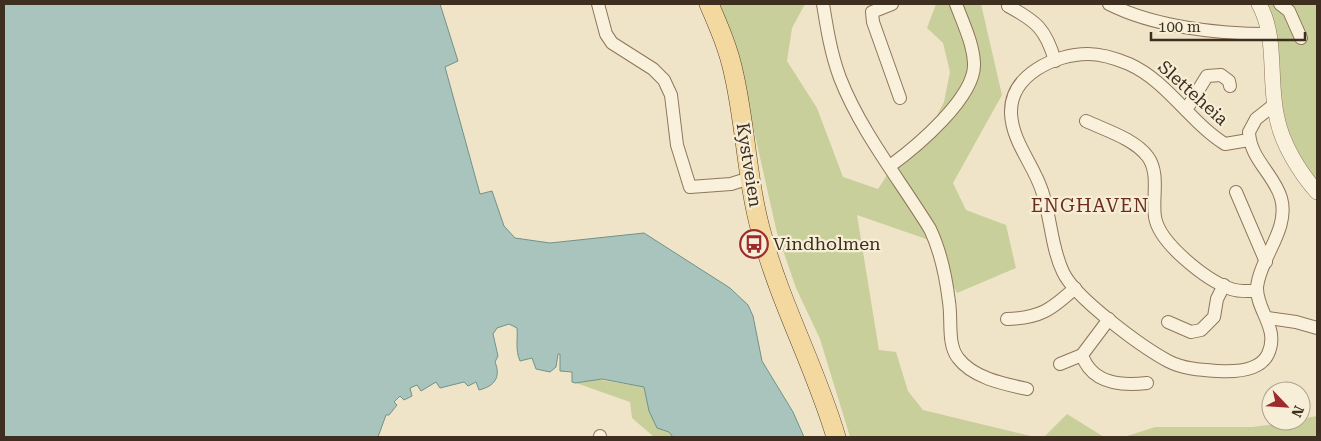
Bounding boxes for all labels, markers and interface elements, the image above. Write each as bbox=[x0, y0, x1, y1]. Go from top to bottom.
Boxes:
scale bar bbox=[1151, 10, 1305, 42]
text: 100 m bbox=[1158, 18, 1201, 36]
street label: Sletteheia bbox=[1154, 56, 1233, 130]
street label: Kystveien bbox=[732, 121, 767, 209]
district label: ENGHAVEN bbox=[1031, 194, 1149, 217]
bus stop icon: Vindholmen bbox=[739, 229, 769, 259]
place label: Vindholmen bbox=[773, 233, 881, 254]
north arrow bbox=[1261, 381, 1311, 431]
text: N bbox=[1288, 403, 1307, 420]

